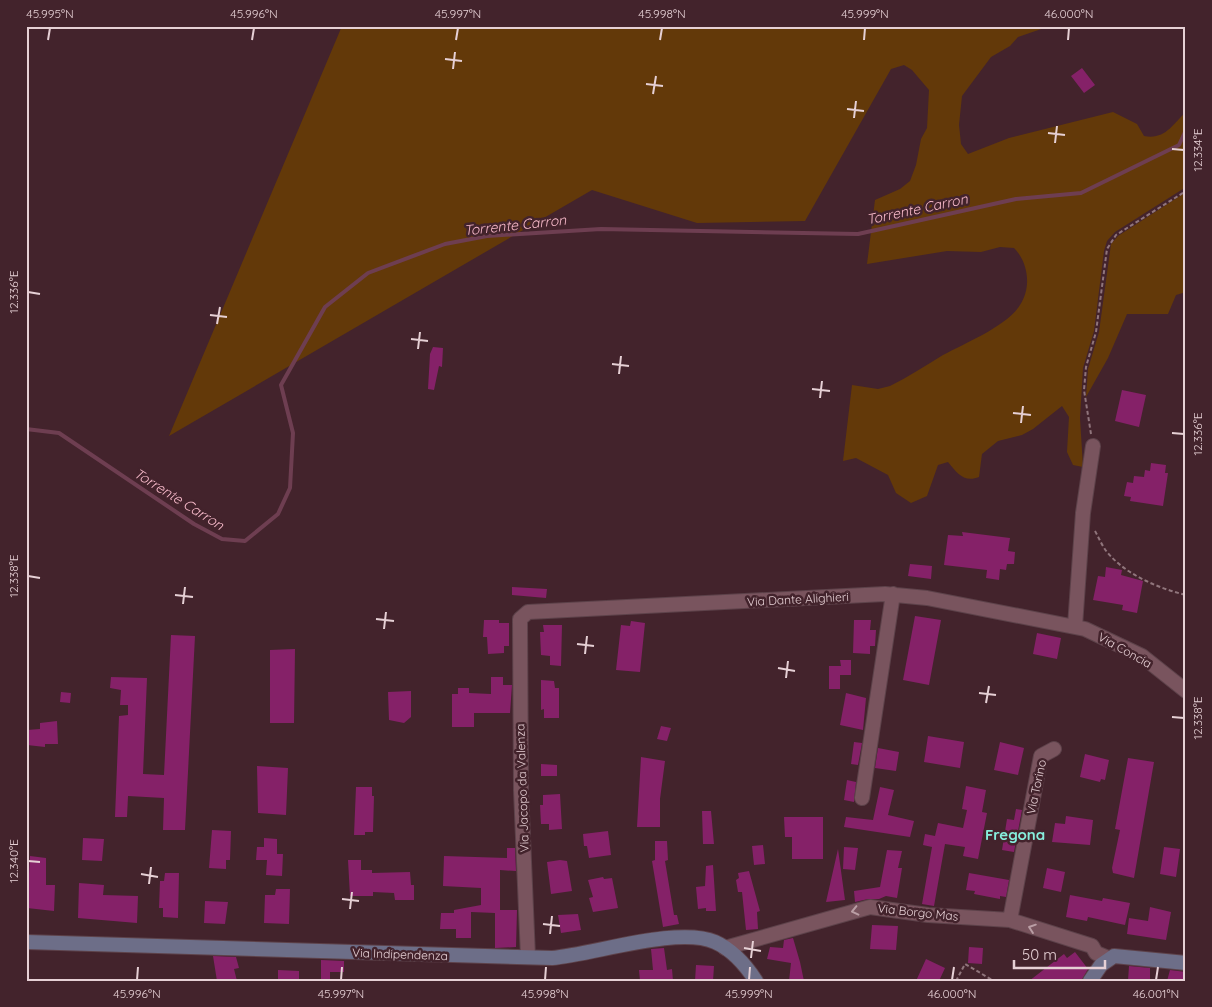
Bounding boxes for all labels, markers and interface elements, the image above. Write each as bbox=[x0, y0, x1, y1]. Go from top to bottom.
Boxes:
text: 45.995°N bbox=[26, 6, 74, 21]
text: 45.996°N bbox=[230, 6, 278, 21]
text: 45.997°N bbox=[435, 6, 481, 21]
text: 45.998°N bbox=[638, 6, 686, 21]
text: 45.999°N bbox=[841, 6, 889, 21]
text: 46.000°N bbox=[1044, 6, 1094, 21]
text: 12.334°E bbox=[1190, 128, 1205, 171]
water label: Torrente Carron bbox=[865, 189, 970, 228]
water label: Torrente Carron bbox=[463, 211, 568, 239]
text: 12.336°E bbox=[6, 270, 21, 314]
text: 12.336°E bbox=[1190, 412, 1205, 456]
water label: Torrente Carron bbox=[131, 464, 228, 534]
text: 12.338°E bbox=[6, 554, 21, 598]
street label: Via Dante Alighieri bbox=[747, 589, 849, 609]
street label: Via Concia bbox=[1095, 629, 1155, 671]
text: 12.338°E bbox=[1190, 696, 1205, 740]
street label: Via Jacopo da Valenza bbox=[512, 723, 532, 853]
street label: Via Torino bbox=[1023, 758, 1049, 816]
district label: Fregona bbox=[985, 825, 1045, 844]
text: 12.340°E bbox=[6, 839, 21, 883]
street label: Via Borgo Mas bbox=[877, 900, 960, 924]
one-way arrow bbox=[850, 905, 859, 915]
one-way arrow bbox=[1029, 924, 1037, 934]
scale bar bbox=[1014, 937, 1106, 969]
street label: Via Indipendenza bbox=[352, 945, 448, 963]
text: 50 m bbox=[1022, 945, 1057, 964]
text: 45.996°N bbox=[113, 986, 161, 1001]
text: 45.997°N bbox=[318, 986, 364, 1001]
text: 45.998°N bbox=[521, 986, 569, 1001]
text: 45.999°N bbox=[725, 986, 773, 1001]
text: 46.000°N bbox=[927, 986, 977, 1001]
text: 46.001°N bbox=[1133, 986, 1179, 1001]

